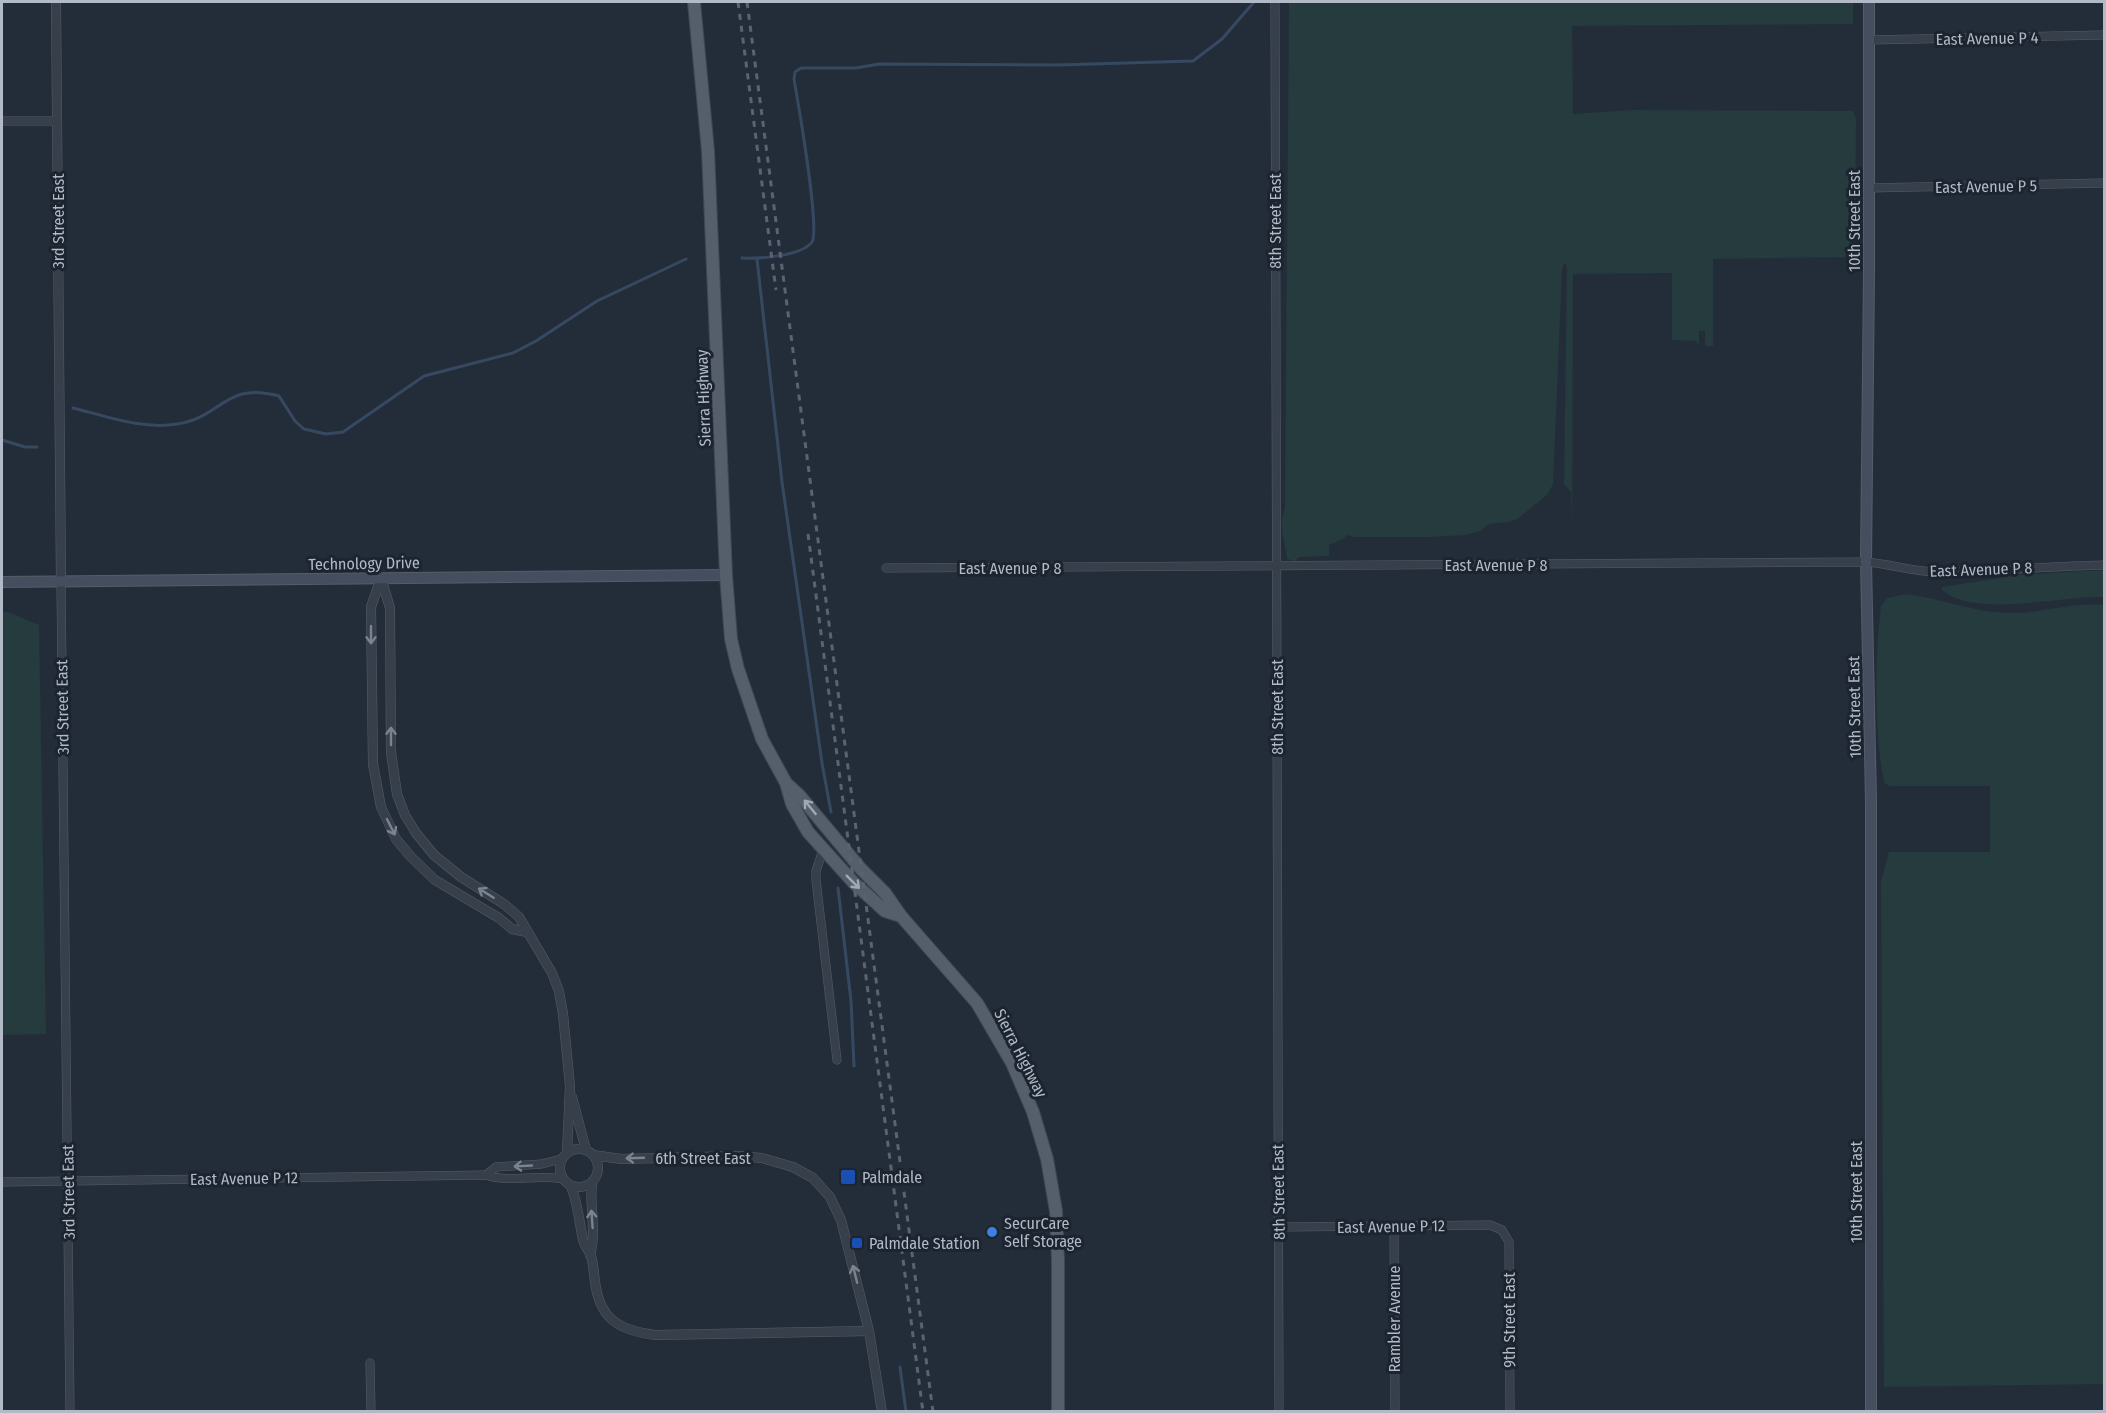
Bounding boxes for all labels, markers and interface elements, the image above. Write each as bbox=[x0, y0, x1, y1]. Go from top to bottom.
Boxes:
street label: East Avenue P 4 bbox=[1936, 28, 2039, 49]
street label: 10th Street East bbox=[1845, 169, 1864, 272]
street label: 8th Street East bbox=[1266, 172, 1285, 269]
street label: 3rd Street East bbox=[49, 173, 68, 268]
street label: East Avenue P 5 bbox=[1935, 176, 2037, 197]
street label: Sierra Highway bbox=[692, 348, 715, 447]
street label: Technology Drive bbox=[308, 553, 420, 574]
street label: East Avenue P 8 bbox=[1445, 556, 1547, 575]
street label: East Avenue P 8 bbox=[1929, 558, 2033, 581]
street label: East Avenue P 8 bbox=[959, 559, 1061, 578]
one-way arrow bbox=[366, 625, 377, 645]
street label: 10th Street East bbox=[1844, 655, 1865, 758]
street label: 8th Street East bbox=[1268, 658, 1287, 755]
street label: 3rd Street East bbox=[52, 659, 73, 755]
one-way arrow bbox=[385, 727, 397, 747]
one-way arrow bbox=[803, 799, 816, 815]
one-way arrow bbox=[385, 818, 397, 836]
one-way arrow bbox=[846, 874, 861, 889]
one-way arrow bbox=[478, 886, 495, 898]
street label: Sierra Highway bbox=[990, 1006, 1051, 1101]
street label: 10th Street East bbox=[1847, 1140, 1866, 1243]
street label: 8th Street East bbox=[1268, 1143, 1289, 1240]
street label: 3rd Street East bbox=[58, 1144, 79, 1240]
street label: 6th Street East bbox=[655, 1149, 752, 1168]
one-way arrow bbox=[626, 1153, 646, 1164]
one-way arrow bbox=[513, 1160, 533, 1171]
street label: East Avenue P 12 bbox=[190, 1168, 298, 1189]
marker: Palmdale bbox=[839, 1168, 857, 1186]
place label: Palmdale bbox=[862, 1168, 922, 1187]
one-way arrow bbox=[586, 1209, 597, 1229]
place label: SecurCare Self Storage bbox=[1004, 1214, 1082, 1251]
street label: East Avenue P 12 bbox=[1337, 1216, 1445, 1237]
marker: SecurCare Self Storage bbox=[985, 1225, 999, 1239]
place label: Palmdale Station bbox=[869, 1234, 980, 1253]
marker: Palmdale Station bbox=[850, 1236, 864, 1250]
one-way arrow bbox=[849, 1265, 861, 1284]
street label: Rambler Avenue bbox=[1385, 1266, 1404, 1372]
street label: 9th Street East bbox=[1500, 1272, 1519, 1368]

